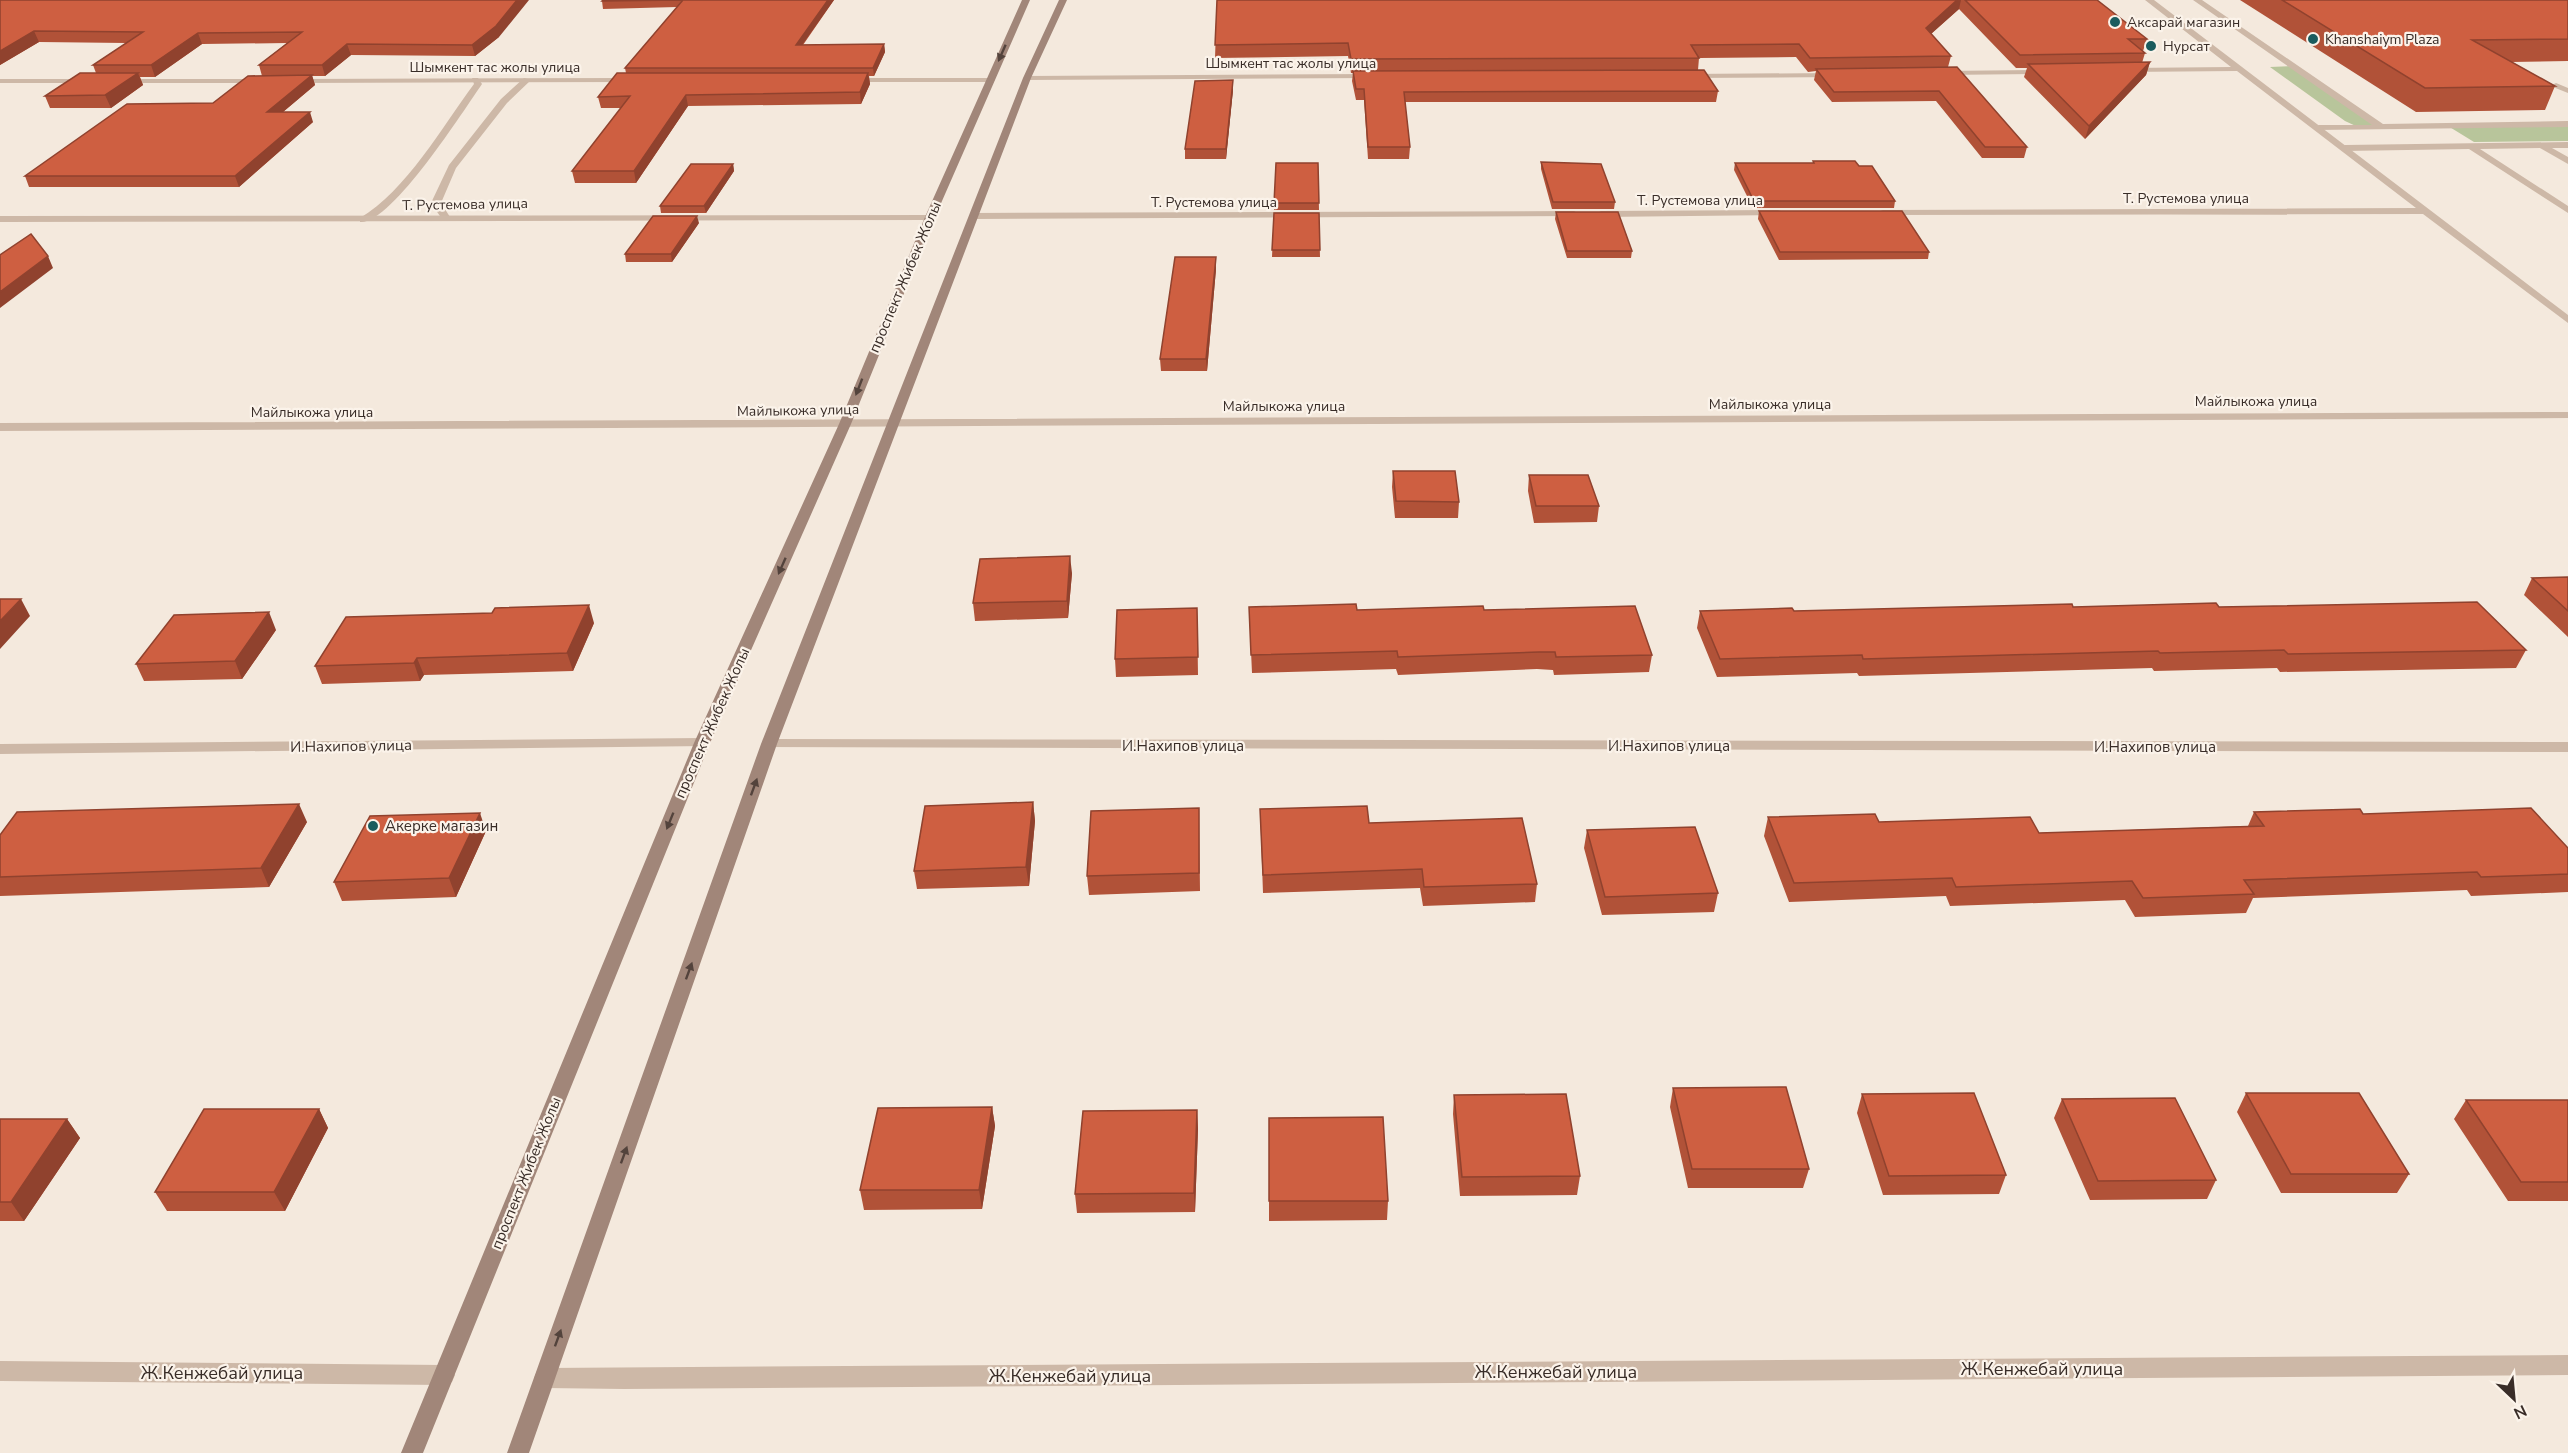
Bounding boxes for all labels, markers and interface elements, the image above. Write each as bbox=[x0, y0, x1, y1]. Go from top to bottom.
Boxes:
place label: Аксарай магазин bbox=[2127, 13, 2240, 32]
marker: Аксарай магазин bbox=[2108, 15, 2122, 29]
place label: Khanshaiym Plaza bbox=[2325, 30, 2439, 49]
marker: Khanshaiym Plaza bbox=[2306, 32, 2320, 46]
place label: Нурсат bbox=[2163, 37, 2210, 56]
marker: Нурсат bbox=[2144, 39, 2158, 53]
one-way arrow bbox=[998, 45, 1007, 62]
street label: Шымкент тас жолы улица bbox=[1206, 54, 1376, 73]
street label: Шымкент тас жолы улица bbox=[410, 58, 580, 77]
street label: Т. Рустемова улица bbox=[2123, 189, 2249, 208]
street label: Т. Рустемова улица bbox=[1637, 191, 1763, 210]
street label: Т. Рустемова улица bbox=[1151, 193, 1277, 212]
street label: Т. Рустемова улица bbox=[402, 194, 528, 215]
street label: проспект Жибек Жолы bbox=[864, 198, 946, 356]
one-way arrow bbox=[854, 378, 864, 396]
street label: Майлыкожа улица bbox=[2195, 392, 2317, 411]
street label: Майлыкожа улица bbox=[1709, 395, 1831, 414]
street label: Майлыкожа улица bbox=[1223, 397, 1345, 416]
street label: Майлыкожа улица bbox=[737, 400, 859, 421]
street label: Майлыкожа улица bbox=[251, 403, 373, 422]
one-way arrow bbox=[777, 557, 786, 574]
street label: проспект Жибек Жолы bbox=[670, 645, 754, 801]
street label: И.Нахипов улица bbox=[290, 735, 412, 757]
street label: И.Нахипов улица bbox=[1122, 736, 1244, 756]
street label: И.Нахипов улица bbox=[1608, 736, 1730, 756]
street label: И.Нахипов улица bbox=[2094, 737, 2216, 757]
one-way arrow bbox=[749, 778, 759, 796]
one-way arrow bbox=[665, 812, 674, 830]
place label: Акерке магазин bbox=[385, 816, 498, 836]
marker: Акерке магазин bbox=[366, 819, 380, 833]
one-way arrow bbox=[684, 962, 694, 980]
street label: проспект Жибек Жолы bbox=[486, 1094, 566, 1252]
one-way arrow bbox=[619, 1146, 629, 1164]
one-way arrow bbox=[554, 1329, 564, 1347]
street label: Ж.Кенжебай улица bbox=[1961, 1357, 2123, 1381]
street label: Ж.Кенжебай улица bbox=[1475, 1360, 1637, 1384]
street label: Ж.Кенжебай улица bbox=[141, 1361, 303, 1385]
street label: Ж.Кенжебай улица bbox=[989, 1364, 1151, 1388]
north arrow bbox=[2484, 1369, 2544, 1429]
text: N bbox=[2510, 1399, 2530, 1424]

